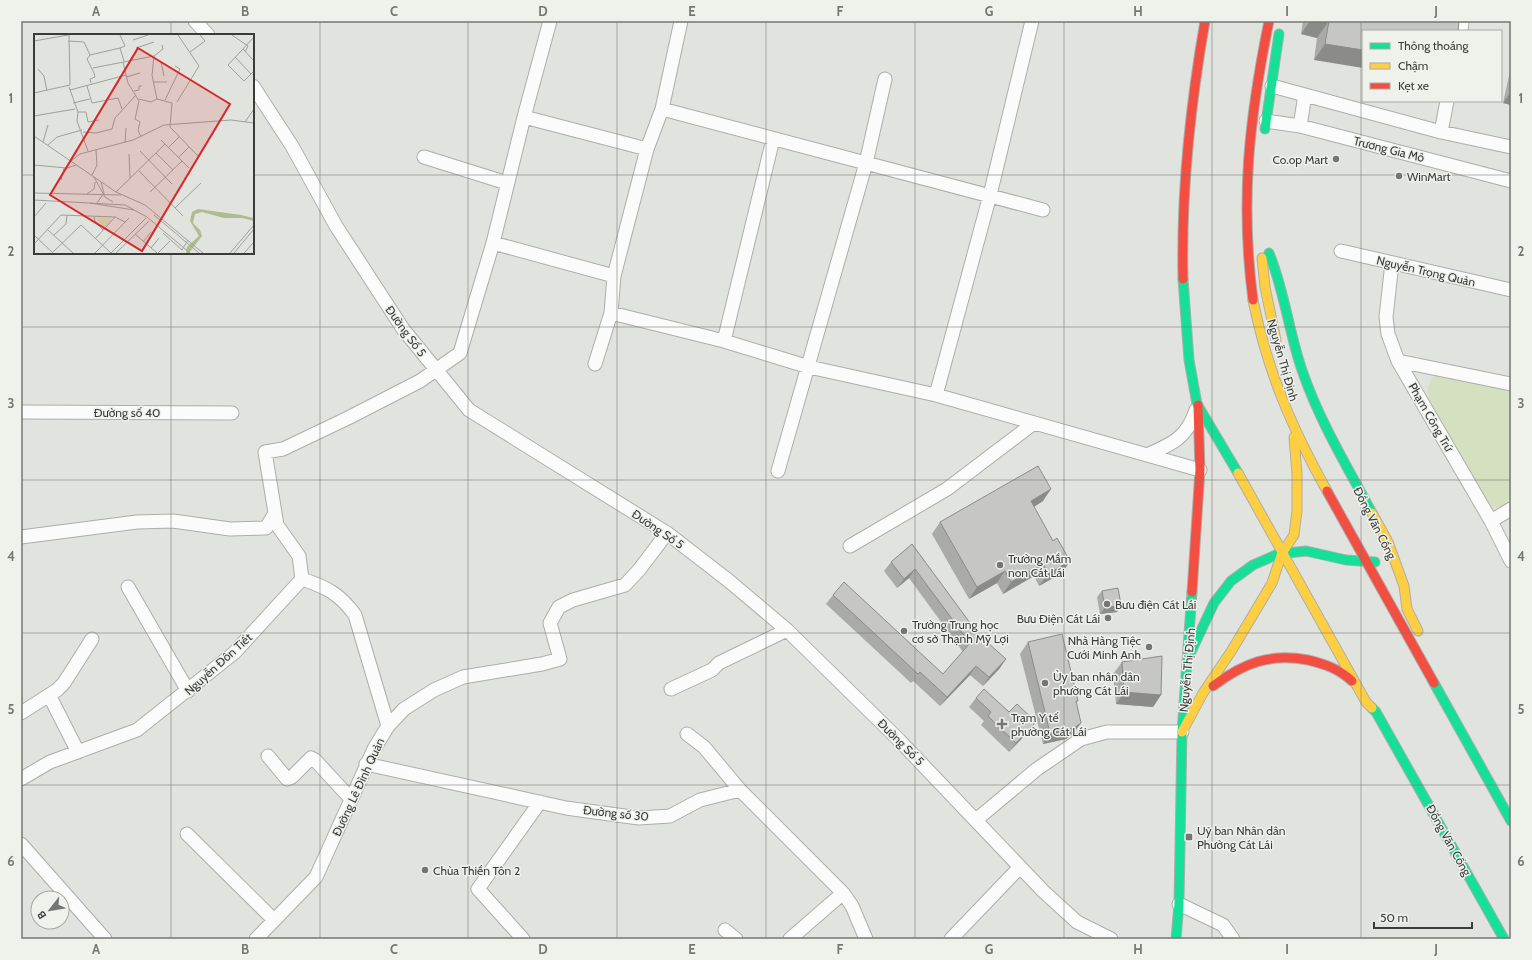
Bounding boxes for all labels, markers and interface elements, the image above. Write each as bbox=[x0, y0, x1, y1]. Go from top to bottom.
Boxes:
text: A bbox=[92, 3, 101, 19]
text: B bbox=[241, 3, 249, 19]
text: C bbox=[390, 3, 398, 19]
text: D bbox=[538, 3, 548, 19]
text: E bbox=[688, 3, 696, 19]
text: F bbox=[837, 3, 844, 19]
text: G bbox=[985, 3, 994, 19]
text: H bbox=[1133, 3, 1143, 19]
text: I bbox=[1285, 3, 1289, 19]
text: J bbox=[1433, 3, 1438, 19]
legend bbox=[1362, 30, 1502, 102]
inset map bbox=[34, 34, 254, 254]
text: Thông thoáng bbox=[1398, 38, 1469, 53]
text: Chậm bbox=[1398, 58, 1428, 73]
text: Kẹt xe bbox=[1398, 78, 1429, 93]
text: 1 bbox=[9, 90, 13, 106]
text: 1 bbox=[1519, 90, 1523, 106]
street label: Trương Gia Mô bbox=[1352, 133, 1426, 165]
place label: Co.op Mart bbox=[1272, 152, 1328, 167]
marker: Co.op Mart bbox=[1331, 154, 1341, 164]
place label: WinMart bbox=[1407, 169, 1451, 184]
marker: WinMart bbox=[1394, 171, 1404, 181]
text: 2 bbox=[8, 243, 15, 259]
text: 2 bbox=[1518, 243, 1525, 259]
street label: Nguyễn Trọng Quản bbox=[1375, 252, 1477, 290]
street label: Đường Số 5 bbox=[382, 302, 430, 360]
street label: Nguyễn Thị Định bbox=[1264, 317, 1302, 403]
street label: Phạm Công Trứ bbox=[1405, 380, 1457, 455]
text: 3 bbox=[7, 395, 15, 411]
text: 3 bbox=[1517, 395, 1525, 411]
street label: Đường số 40 bbox=[94, 405, 160, 420]
street label: Đồng Văn Cống bbox=[1350, 484, 1400, 563]
street label: Đường Số 5 bbox=[629, 506, 687, 552]
text: 4 bbox=[7, 548, 15, 564]
text: 4 bbox=[1517, 548, 1525, 564]
place label: Trường Mầm non Cát Lái bbox=[1008, 551, 1071, 580]
marker: Trường Mầm non Cát Lái bbox=[995, 560, 1005, 570]
place label: Bưu điện Cát Lái bbox=[1115, 597, 1196, 612]
marker: Bưu điện Cát Lái bbox=[1102, 599, 1112, 609]
place label: Bưu Điện Cát Lái bbox=[1017, 611, 1100, 626]
marker: Bưu Điện Cát Lái bbox=[1103, 613, 1113, 623]
place label: Trường Trung học cơ sở Thạnh Mỹ Lợi bbox=[912, 617, 1009, 646]
marker: Trường Trung học cơ sở Thạnh Mỹ Lợi bbox=[899, 626, 909, 636]
street label: Nguyễn Thị Định bbox=[1176, 627, 1198, 713]
street label: Nguyễn Đôn Tiết bbox=[181, 630, 255, 698]
place label: Nhà Hàng Tiệc Cưới Minh Anh bbox=[1067, 633, 1142, 662]
marker: Nhà Hàng Tiệc Cưới Minh Anh bbox=[1144, 642, 1154, 652]
place label: Ủy ban nhân dân phường Cát Lái bbox=[1053, 669, 1140, 698]
marker: Ủy ban nhân dân phường Cát Lái bbox=[1040, 678, 1050, 688]
text: 5 bbox=[8, 701, 15, 717]
text: 5 bbox=[1518, 701, 1525, 717]
place label: Trạm Y tế phường Cát Lái bbox=[1011, 710, 1087, 739]
street label: Đường Số 5 bbox=[875, 716, 927, 768]
marker: Trạm Y tế phường Cát Lái bbox=[996, 718, 1008, 730]
street label: Đường Lê Đình Quản bbox=[329, 735, 388, 839]
street label: Đường số 30 bbox=[582, 802, 650, 824]
street label: Đồng Văn Cống bbox=[1423, 802, 1475, 879]
place label: Uỷ ban Nhân dân Phường Cát Lái bbox=[1197, 823, 1286, 852]
marker: Uỷ ban Nhân dân Phường Cát Lái bbox=[1184, 832, 1194, 842]
text: 6 bbox=[7, 853, 15, 869]
text: 6 bbox=[1517, 853, 1525, 869]
place label: Chùa Thiền Tôn 2 bbox=[433, 863, 520, 878]
marker: Chùa Thiền Tôn 2 bbox=[420, 865, 430, 875]
north arrow bbox=[30, 890, 70, 930]
scale bar bbox=[1374, 904, 1472, 930]
text: B bbox=[34, 908, 49, 922]
text: 50 m bbox=[1380, 910, 1408, 925]
text: A bbox=[92, 941, 101, 957]
text: B bbox=[241, 941, 249, 957]
text: C bbox=[390, 941, 398, 957]
text: D bbox=[538, 941, 548, 957]
text: E bbox=[688, 941, 696, 957]
text: F bbox=[837, 941, 844, 957]
text: G bbox=[985, 941, 994, 957]
text: H bbox=[1133, 941, 1143, 957]
text: I bbox=[1285, 941, 1289, 957]
text: J bbox=[1433, 941, 1438, 957]

